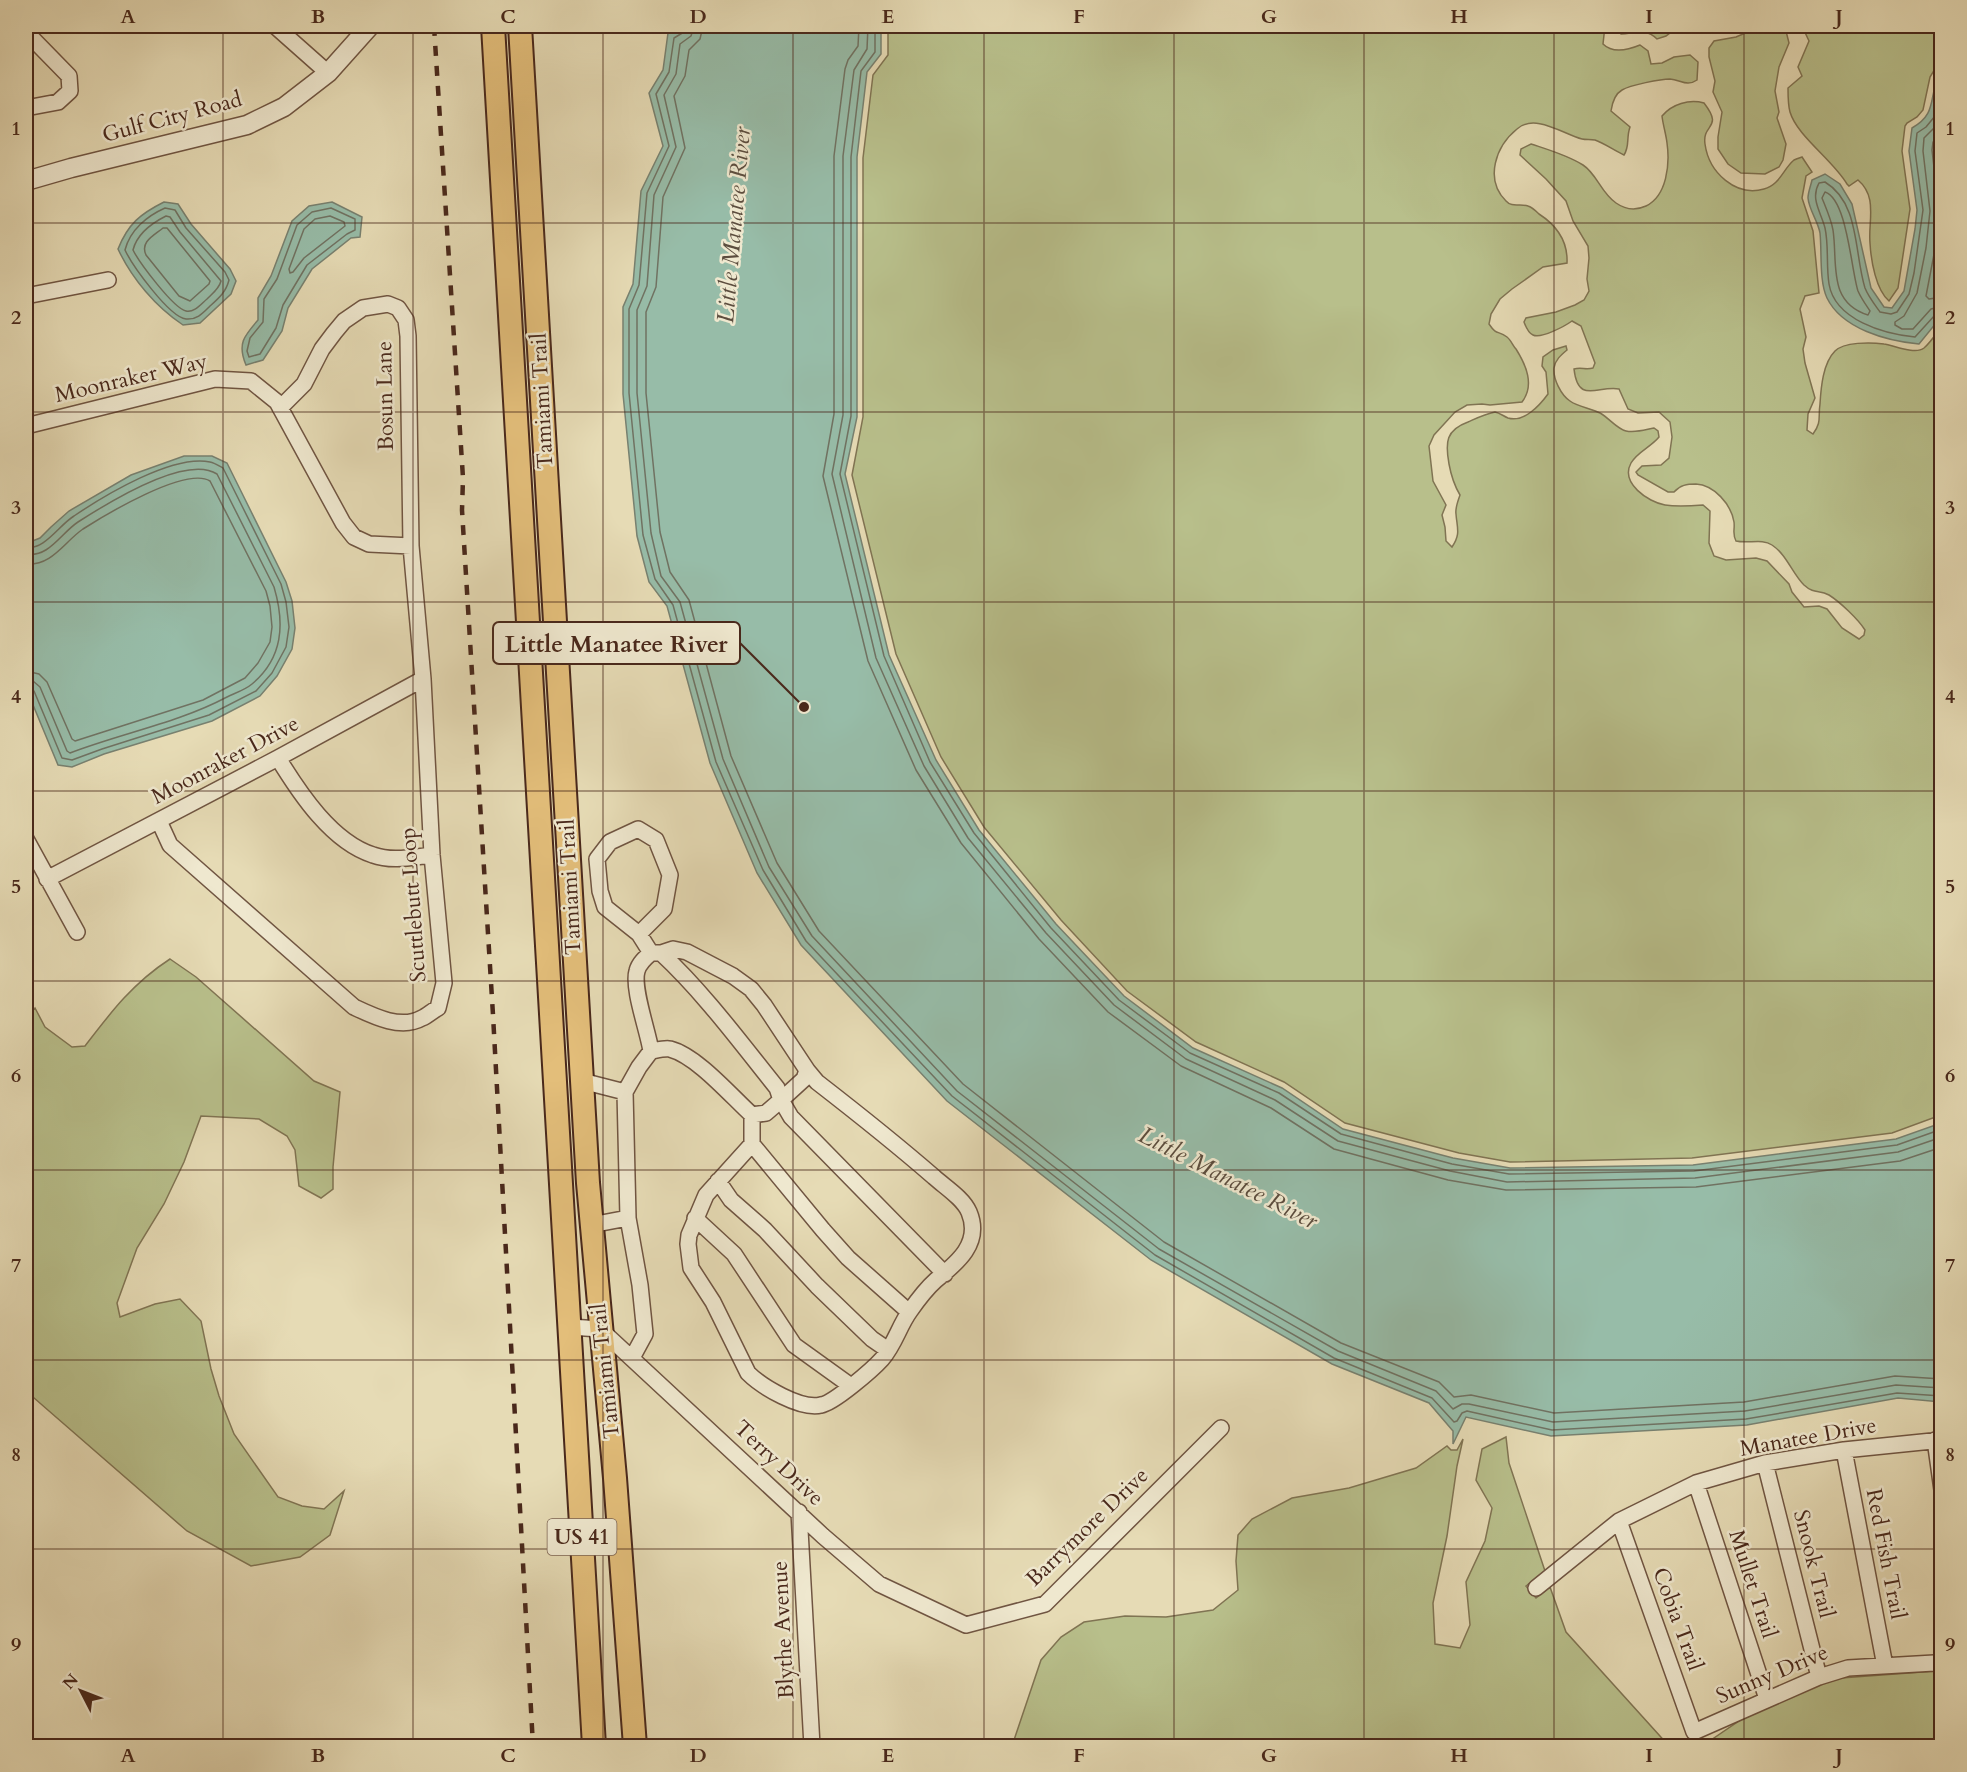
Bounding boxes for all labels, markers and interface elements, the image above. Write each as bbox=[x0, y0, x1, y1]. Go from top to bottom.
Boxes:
text: A bbox=[120, 3, 136, 30]
text: B bbox=[311, 3, 325, 30]
text: C bbox=[500, 3, 516, 30]
text: D bbox=[689, 3, 707, 30]
text: E bbox=[882, 3, 894, 30]
text: F bbox=[1073, 3, 1085, 30]
text: G bbox=[1261, 3, 1277, 30]
text: H bbox=[1450, 3, 1468, 30]
text: I bbox=[1645, 3, 1653, 30]
text: J bbox=[1832, 3, 1843, 30]
street label: Gulf City Road bbox=[99, 84, 245, 150]
text: 1 bbox=[11, 115, 21, 142]
text: 1 bbox=[1945, 115, 1955, 142]
water label: Little Manatee River bbox=[709, 124, 759, 324]
text: 2 bbox=[11, 304, 21, 331]
text: 2 bbox=[1945, 304, 1955, 331]
street label: Tamiami Trail bbox=[523, 332, 561, 470]
street label: Bosun Lane bbox=[369, 341, 401, 451]
street label: Moonraker Way bbox=[52, 346, 211, 410]
text: 3 bbox=[11, 494, 21, 521]
text: 3 bbox=[1945, 494, 1955, 521]
callout: Little Manatee River bbox=[493, 622, 740, 664]
text: Little Manatee River bbox=[504, 628, 728, 661]
text: 4 bbox=[11, 683, 21, 710]
text: 4 bbox=[1945, 683, 1955, 710]
street label: Moonraker Drive bbox=[146, 708, 304, 812]
street label: Tamiami Trail bbox=[551, 818, 589, 956]
street label: Scuttlebutt Loop bbox=[393, 827, 433, 983]
text: 5 bbox=[11, 873, 21, 900]
text: 5 bbox=[1945, 873, 1955, 900]
text: 6 bbox=[11, 1062, 21, 1089]
text: 6 bbox=[1945, 1062, 1955, 1089]
water label: Little Manatee River bbox=[1133, 1119, 1324, 1238]
text: 7 bbox=[11, 1252, 21, 1279]
text: 7 bbox=[1945, 1252, 1955, 1279]
street label: Tamiami Trail bbox=[583, 1301, 627, 1440]
street label: Manatee Drive bbox=[1737, 1410, 1879, 1464]
street label: Terry Drive bbox=[727, 1414, 831, 1512]
text: 8 bbox=[11, 1441, 21, 1468]
text: 8 bbox=[1945, 1441, 1955, 1468]
street label: Barrymore Drive bbox=[1019, 1461, 1155, 1593]
street label: Red Fish Trail bbox=[1859, 1486, 1913, 1622]
street label: Snook Trail bbox=[1786, 1507, 1842, 1622]
road number: US 41 bbox=[548, 1519, 616, 1555]
street label: Mullet Trail bbox=[1721, 1526, 1785, 1642]
street label: Blythe Avenue bbox=[764, 1560, 802, 1700]
street label: Cobia Trail bbox=[1646, 1563, 1711, 1675]
text: 9 bbox=[11, 1631, 21, 1658]
text: 9 bbox=[1945, 1631, 1955, 1658]
street label: Sunny Drive bbox=[1711, 1637, 1833, 1711]
north arrow bbox=[51, 1661, 111, 1721]
text: N bbox=[58, 1669, 83, 1694]
text: A bbox=[120, 1742, 136, 1769]
text: B bbox=[311, 1742, 325, 1769]
text: C bbox=[500, 1742, 516, 1769]
text: D bbox=[689, 1742, 707, 1769]
text: E bbox=[882, 1742, 894, 1769]
text: F bbox=[1073, 1742, 1085, 1769]
text: G bbox=[1261, 1742, 1277, 1769]
text: H bbox=[1450, 1742, 1468, 1769]
text: I bbox=[1645, 1742, 1653, 1769]
text: J bbox=[1832, 1742, 1843, 1769]

